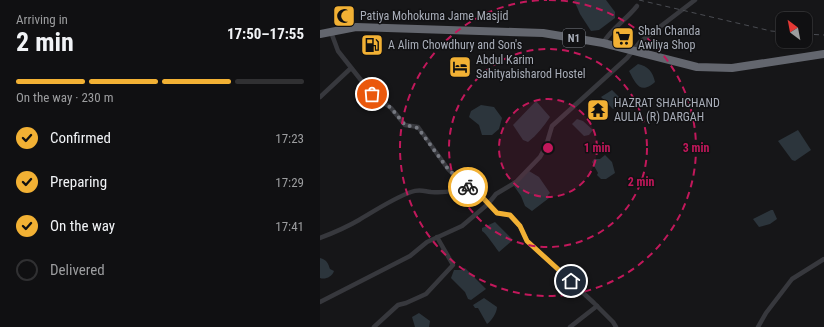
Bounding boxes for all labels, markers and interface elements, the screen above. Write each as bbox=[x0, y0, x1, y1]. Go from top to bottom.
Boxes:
mosque icon: Patiya Mohokuma Jame Masjid bbox=[331, 3, 357, 29]
place label: Patiya Mohokuma Jame Masjid bbox=[360, 9, 508, 23]
text: Arriving in bbox=[16, 12, 68, 27]
north arrow bbox=[776, 12, 812, 48]
map controls bbox=[776, 12, 812, 48]
place label: Shah Chanda Awliya Shop bbox=[638, 24, 700, 52]
text: 17:50–17:55 bbox=[227, 25, 304, 43]
supermarket icon: Shah Chanda Awliya Shop bbox=[610, 25, 636, 51]
text: 2 min bbox=[16, 27, 74, 57]
road number: N1 bbox=[563, 29, 585, 47]
fuel station icon: A Alim Chowdhury and Son's bbox=[359, 32, 385, 58]
place label: A Alim Chowdhury and Son's bbox=[388, 38, 522, 52]
place label: Abdul Karim Sahityabisharod Hostel bbox=[476, 53, 586, 81]
hotel icon: Abdul Karim Sahityabisharod Hostel bbox=[447, 54, 473, 80]
pin bbox=[355, 77, 389, 111]
icon: bag bbox=[361, 83, 383, 105]
text: On the way · 230 m bbox=[16, 90, 113, 105]
place label: HAZRAT SHAHCHAND AULIA (R) DARGAH bbox=[614, 96, 720, 124]
temple icon: HAZRAT SHAHCHAND AULIA (R) DARGAH bbox=[585, 97, 611, 123]
icon: check bbox=[16, 127, 38, 149]
text: Confirmed bbox=[50, 129, 111, 147]
text: 17:23 bbox=[275, 131, 304, 146]
centre of rings bbox=[541, 141, 555, 155]
text: 1 min bbox=[584, 141, 610, 155]
text: 3 min bbox=[683, 141, 709, 155]
courier bbox=[448, 167, 488, 207]
icon: check bbox=[16, 171, 38, 193]
text: Preparing bbox=[50, 173, 107, 191]
text: 17:29 bbox=[275, 175, 304, 190]
text: 2 min bbox=[628, 175, 654, 189]
icon: bike bbox=[457, 176, 479, 198]
icon: check bbox=[16, 215, 38, 237]
text: On the way bbox=[50, 217, 115, 235]
text: 17:41 bbox=[275, 219, 304, 234]
text: Delivered bbox=[50, 261, 105, 279]
pin bbox=[554, 264, 588, 298]
icon: home bbox=[560, 270, 582, 292]

